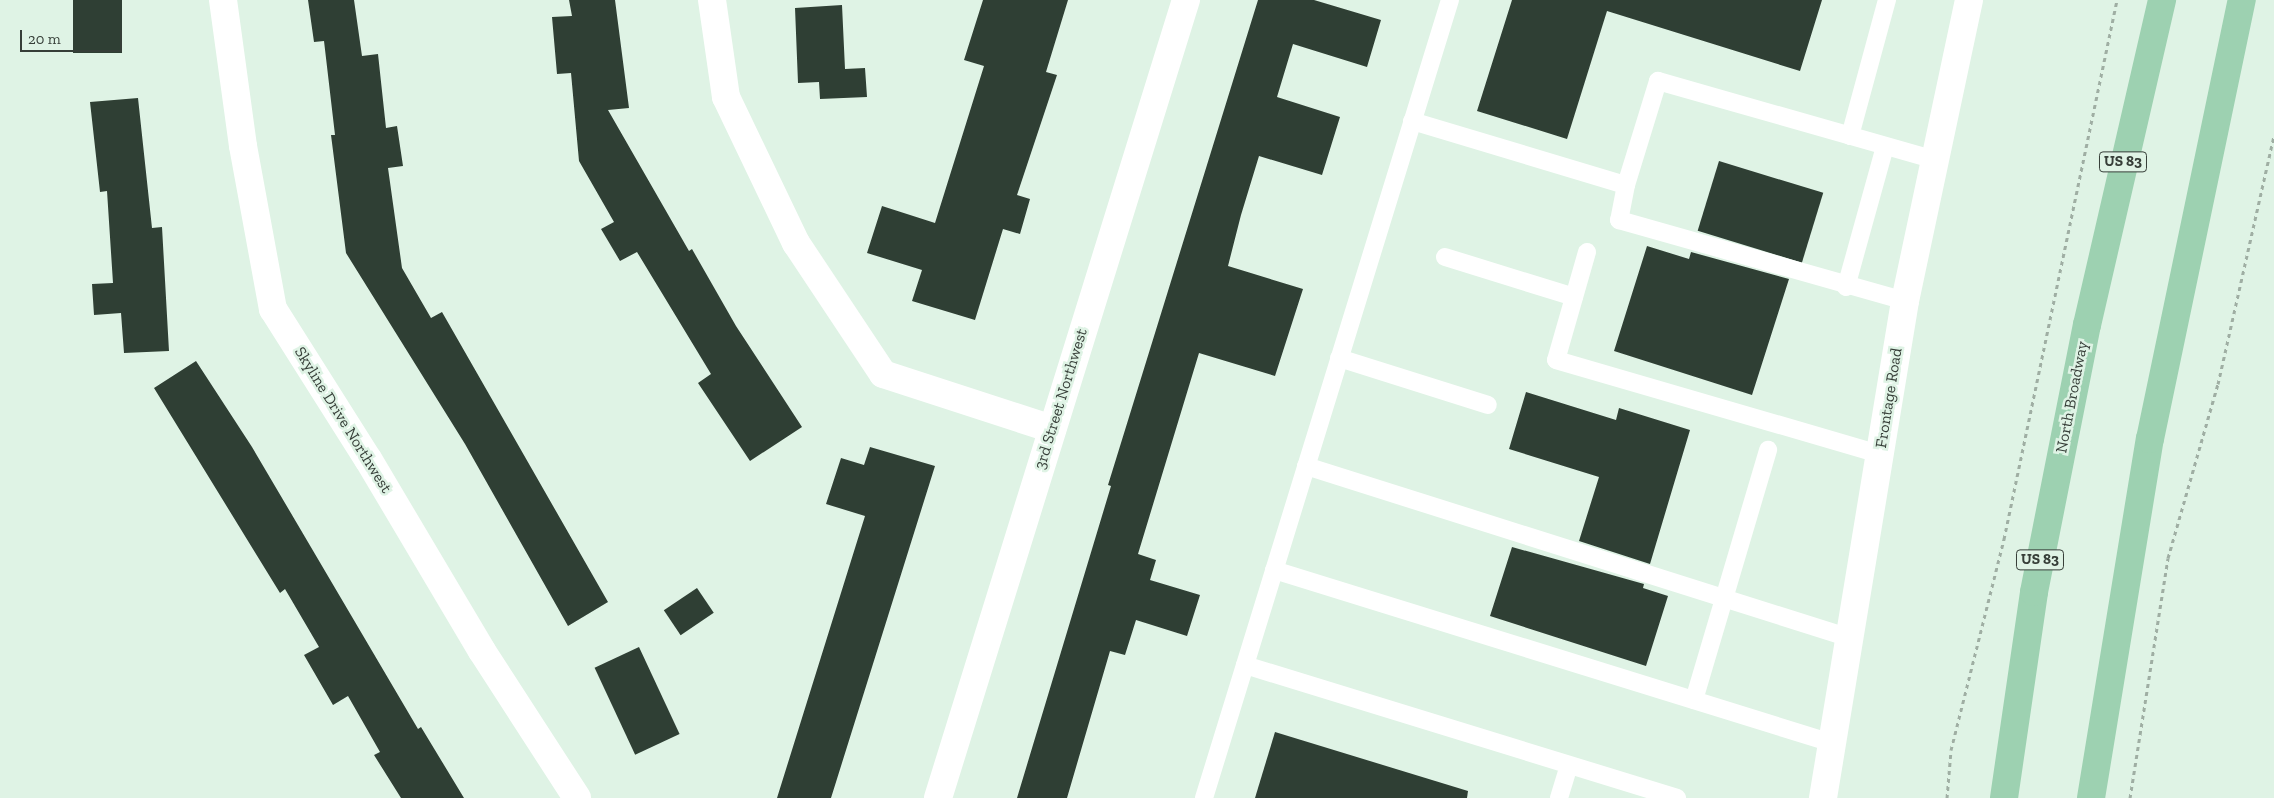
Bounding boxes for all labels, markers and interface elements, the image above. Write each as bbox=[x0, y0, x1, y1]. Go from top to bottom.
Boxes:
scale bar bbox=[22, 20, 125, 52]
text: 20 m bbox=[28, 30, 61, 48]
road number: US 83 bbox=[2098, 150, 2148, 174]
street label: 3rd Street Northwest bbox=[1030, 326, 1092, 472]
street label: North Broadway bbox=[2052, 339, 2092, 455]
street label: Skyline Drive Northwest bbox=[290, 343, 396, 497]
street label: Frontage Road bbox=[1872, 347, 1906, 449]
road number: US 83 bbox=[2015, 548, 2065, 572]

